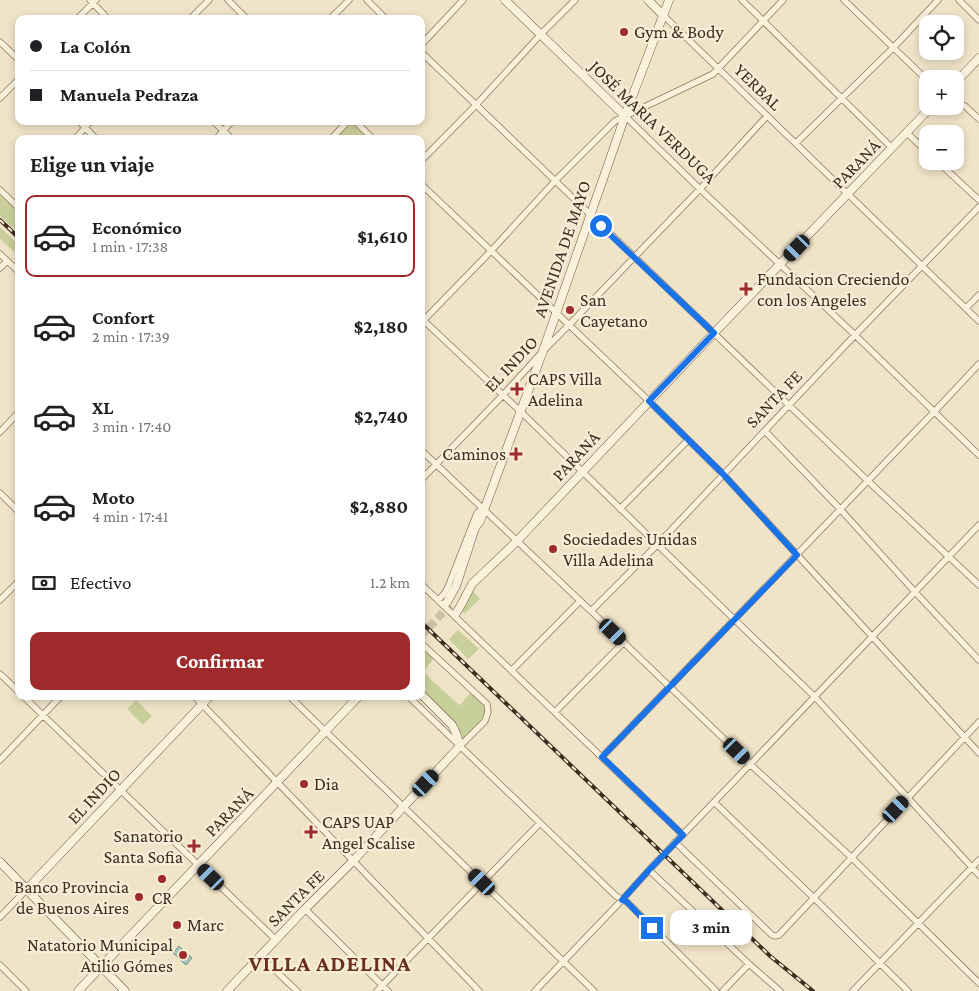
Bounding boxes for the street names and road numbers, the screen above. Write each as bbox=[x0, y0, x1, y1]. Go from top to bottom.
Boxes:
street label: JOSÉ MARIA VERDUGA bbox=[584, 55, 721, 188]
street label: YERBAL bbox=[730, 60, 786, 114]
street label: PARANÁ bbox=[828, 135, 885, 193]
street label: AVENIDA DE MAYO bbox=[529, 178, 595, 320]
street label: EL INDIO bbox=[480, 332, 542, 396]
street label: SANTA FE bbox=[742, 366, 806, 432]
street label: PARANÁ bbox=[548, 427, 604, 485]
street label: EL INDIO bbox=[63, 764, 125, 828]
street label: PARANÁ bbox=[201, 783, 258, 841]
street label: SANTA FE bbox=[263, 865, 329, 931]

